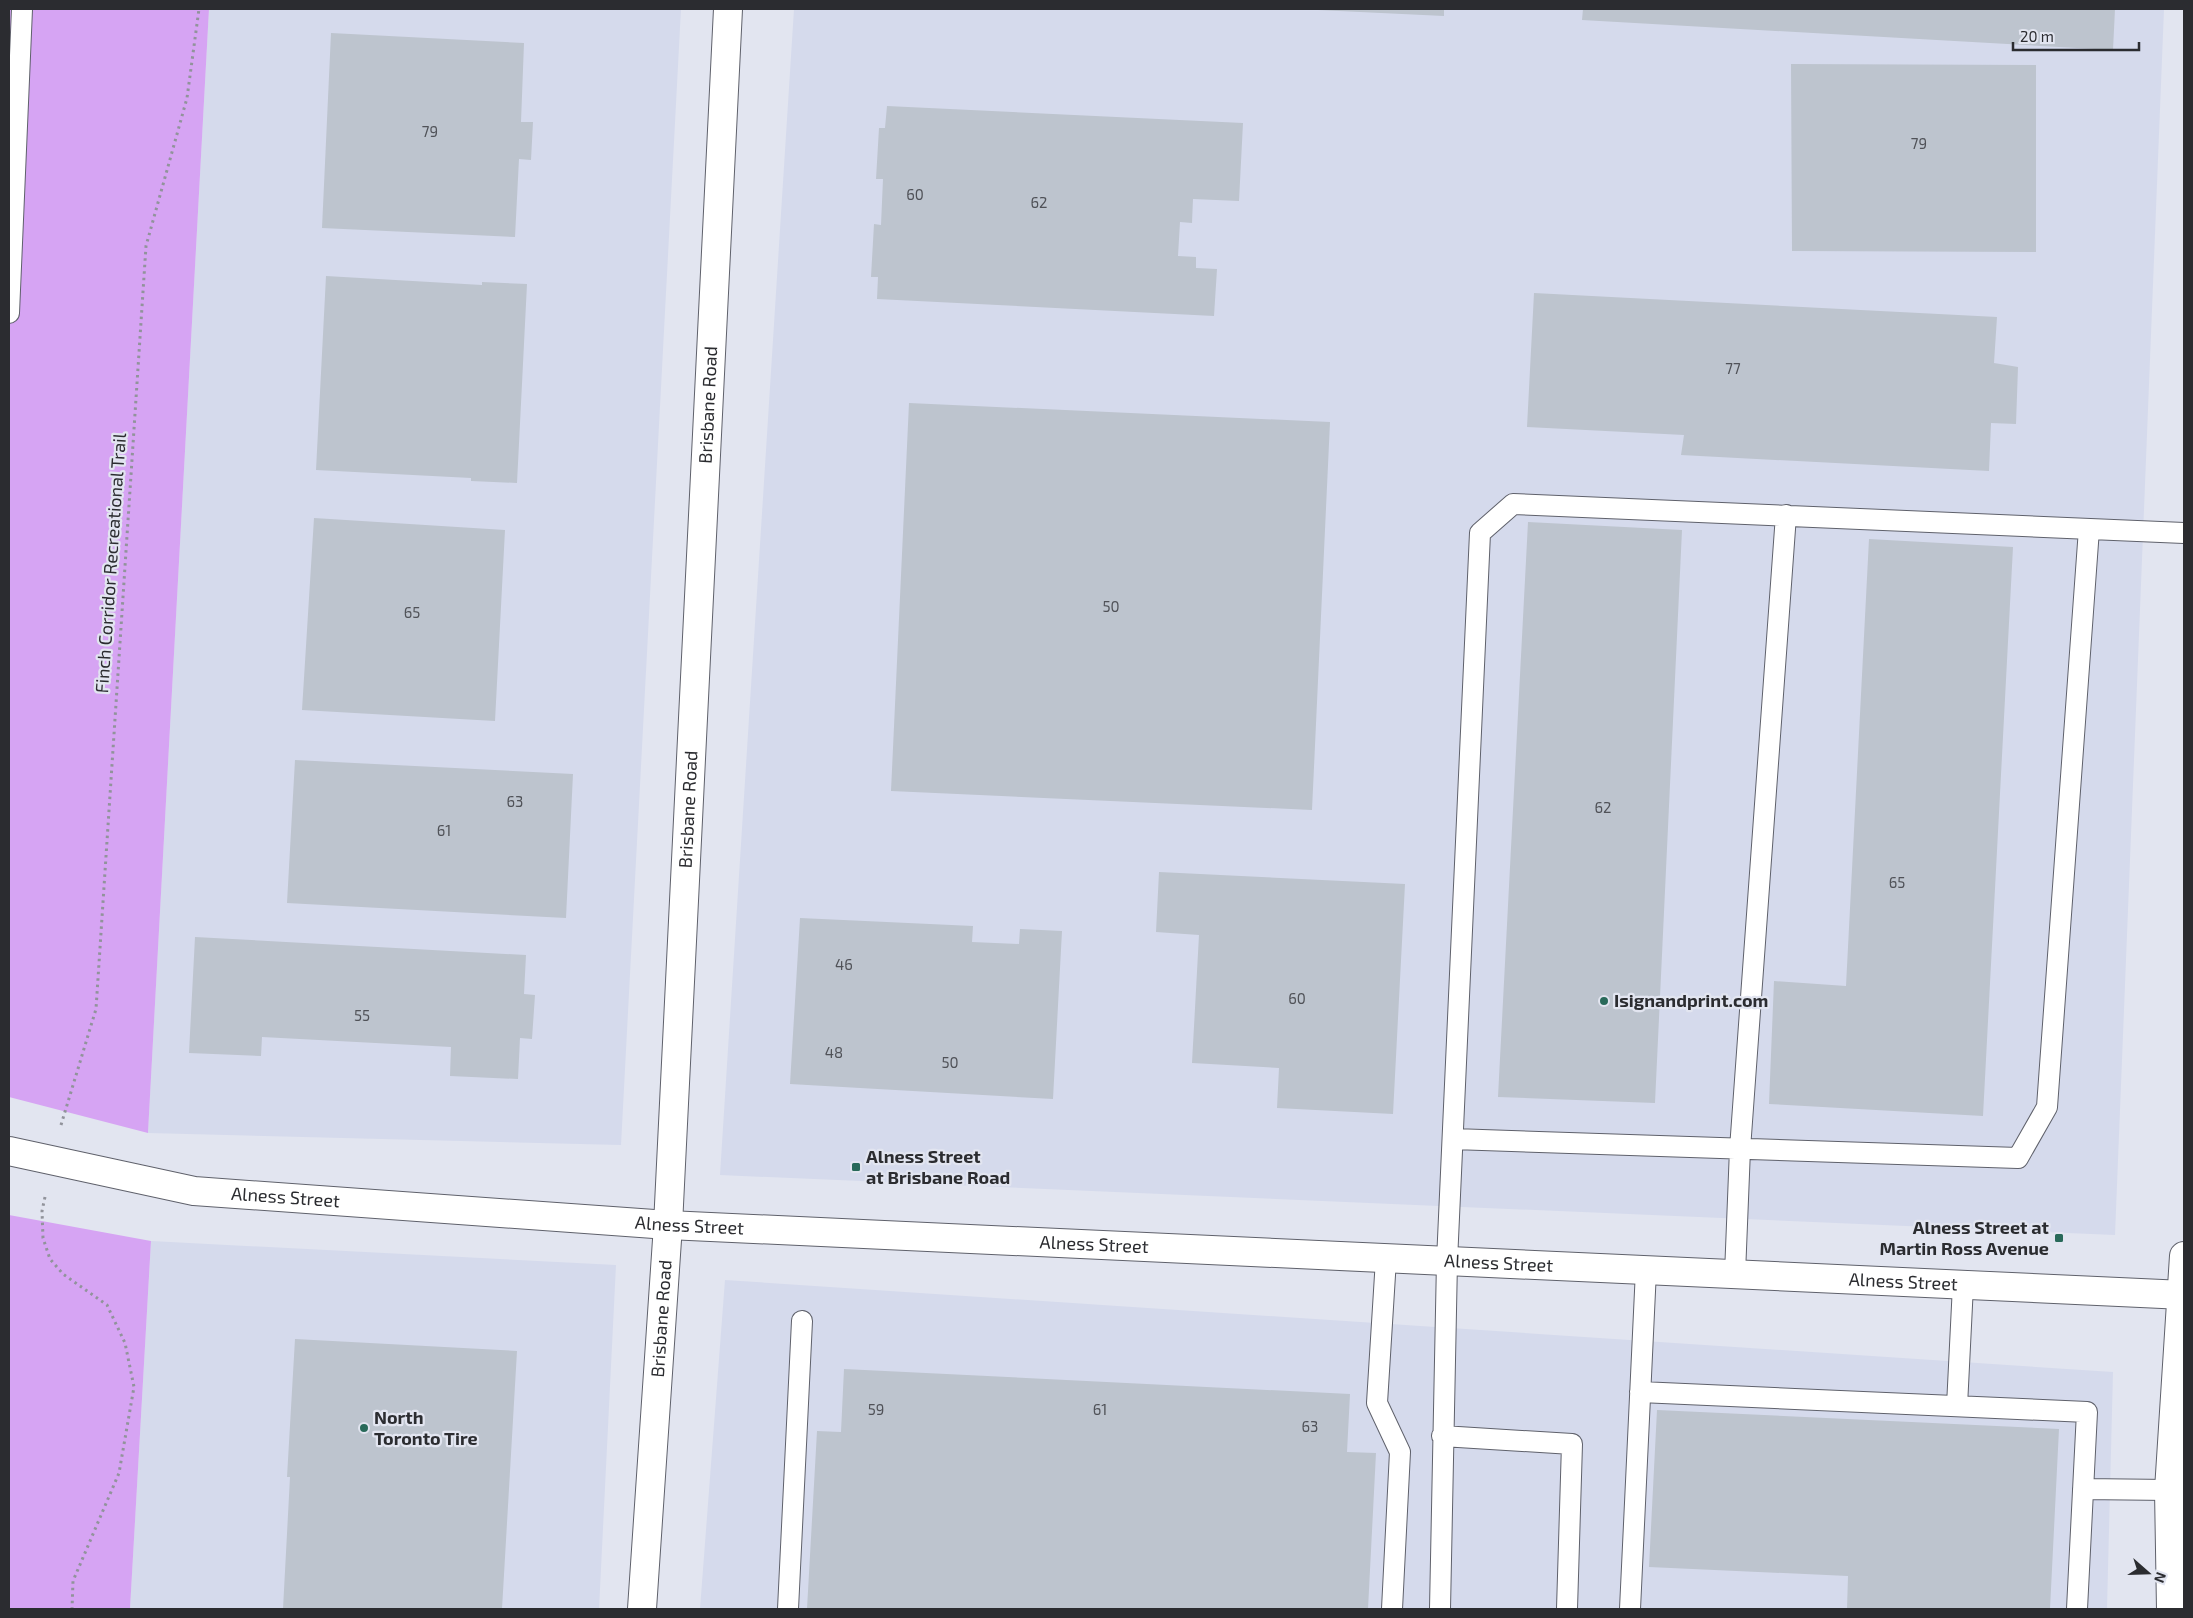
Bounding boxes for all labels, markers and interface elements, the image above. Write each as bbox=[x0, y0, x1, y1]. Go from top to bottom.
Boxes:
scale bar bbox=[2013, 20, 2139, 52]
text: 20 m bbox=[2020, 27, 2054, 45]
house number: 79 bbox=[422, 122, 438, 140]
house number: 79 bbox=[1911, 134, 1927, 152]
house number: 60 bbox=[906, 185, 924, 203]
house number: 62 bbox=[1030, 193, 1048, 211]
street label: Brisbane Road bbox=[694, 345, 721, 464]
house number: 77 bbox=[1725, 359, 1741, 377]
street label: Finch Corridor Recreational Trail bbox=[90, 431, 130, 694]
house number: 50 bbox=[1102, 597, 1120, 615]
house number: 65 bbox=[404, 603, 420, 621]
street label: Brisbane Road bbox=[674, 750, 701, 869]
house number: 63 bbox=[507, 792, 523, 810]
house number: 62 bbox=[1594, 798, 1612, 816]
house number: 61 bbox=[437, 821, 451, 839]
house number: 65 bbox=[1889, 873, 1905, 891]
house number: 46 bbox=[835, 955, 853, 973]
house number: 60 bbox=[1288, 989, 1306, 1007]
place label: Isignandprint.com bbox=[1614, 989, 1768, 1011]
marker: Isignandprint.com bbox=[1598, 995, 1610, 1007]
house number: 55 bbox=[354, 1006, 370, 1024]
house number: 48 bbox=[825, 1043, 843, 1061]
house number: 50 bbox=[941, 1053, 959, 1071]
place label: Alness Street at Brisbane Road bbox=[866, 1145, 1010, 1188]
marker: Alness Street at Brisbane Road bbox=[850, 1161, 862, 1173]
street label: Alness Street bbox=[230, 1182, 341, 1211]
street label: Alness Street bbox=[634, 1211, 745, 1239]
place label: Alness Street at Martin Ross Avenue bbox=[1880, 1216, 2050, 1259]
street label: Alness Street bbox=[1039, 1230, 1149, 1257]
marker: Alness Street at Martin Ross Avenue bbox=[2053, 1232, 2065, 1244]
street label: Alness Street bbox=[1444, 1249, 1554, 1276]
street label: Brisbane Road bbox=[646, 1259, 676, 1378]
street label: Alness Street bbox=[1848, 1268, 1958, 1295]
house number: 59 bbox=[868, 1400, 884, 1418]
house number: 61 bbox=[1093, 1400, 1107, 1418]
place label: North Toronto Tire bbox=[374, 1406, 478, 1449]
house number: 63 bbox=[1302, 1417, 1318, 1435]
marker: North Toronto Tire bbox=[358, 1422, 370, 1434]
north arrow bbox=[2123, 1548, 2173, 1598]
text: N bbox=[2151, 1570, 2170, 1585]

